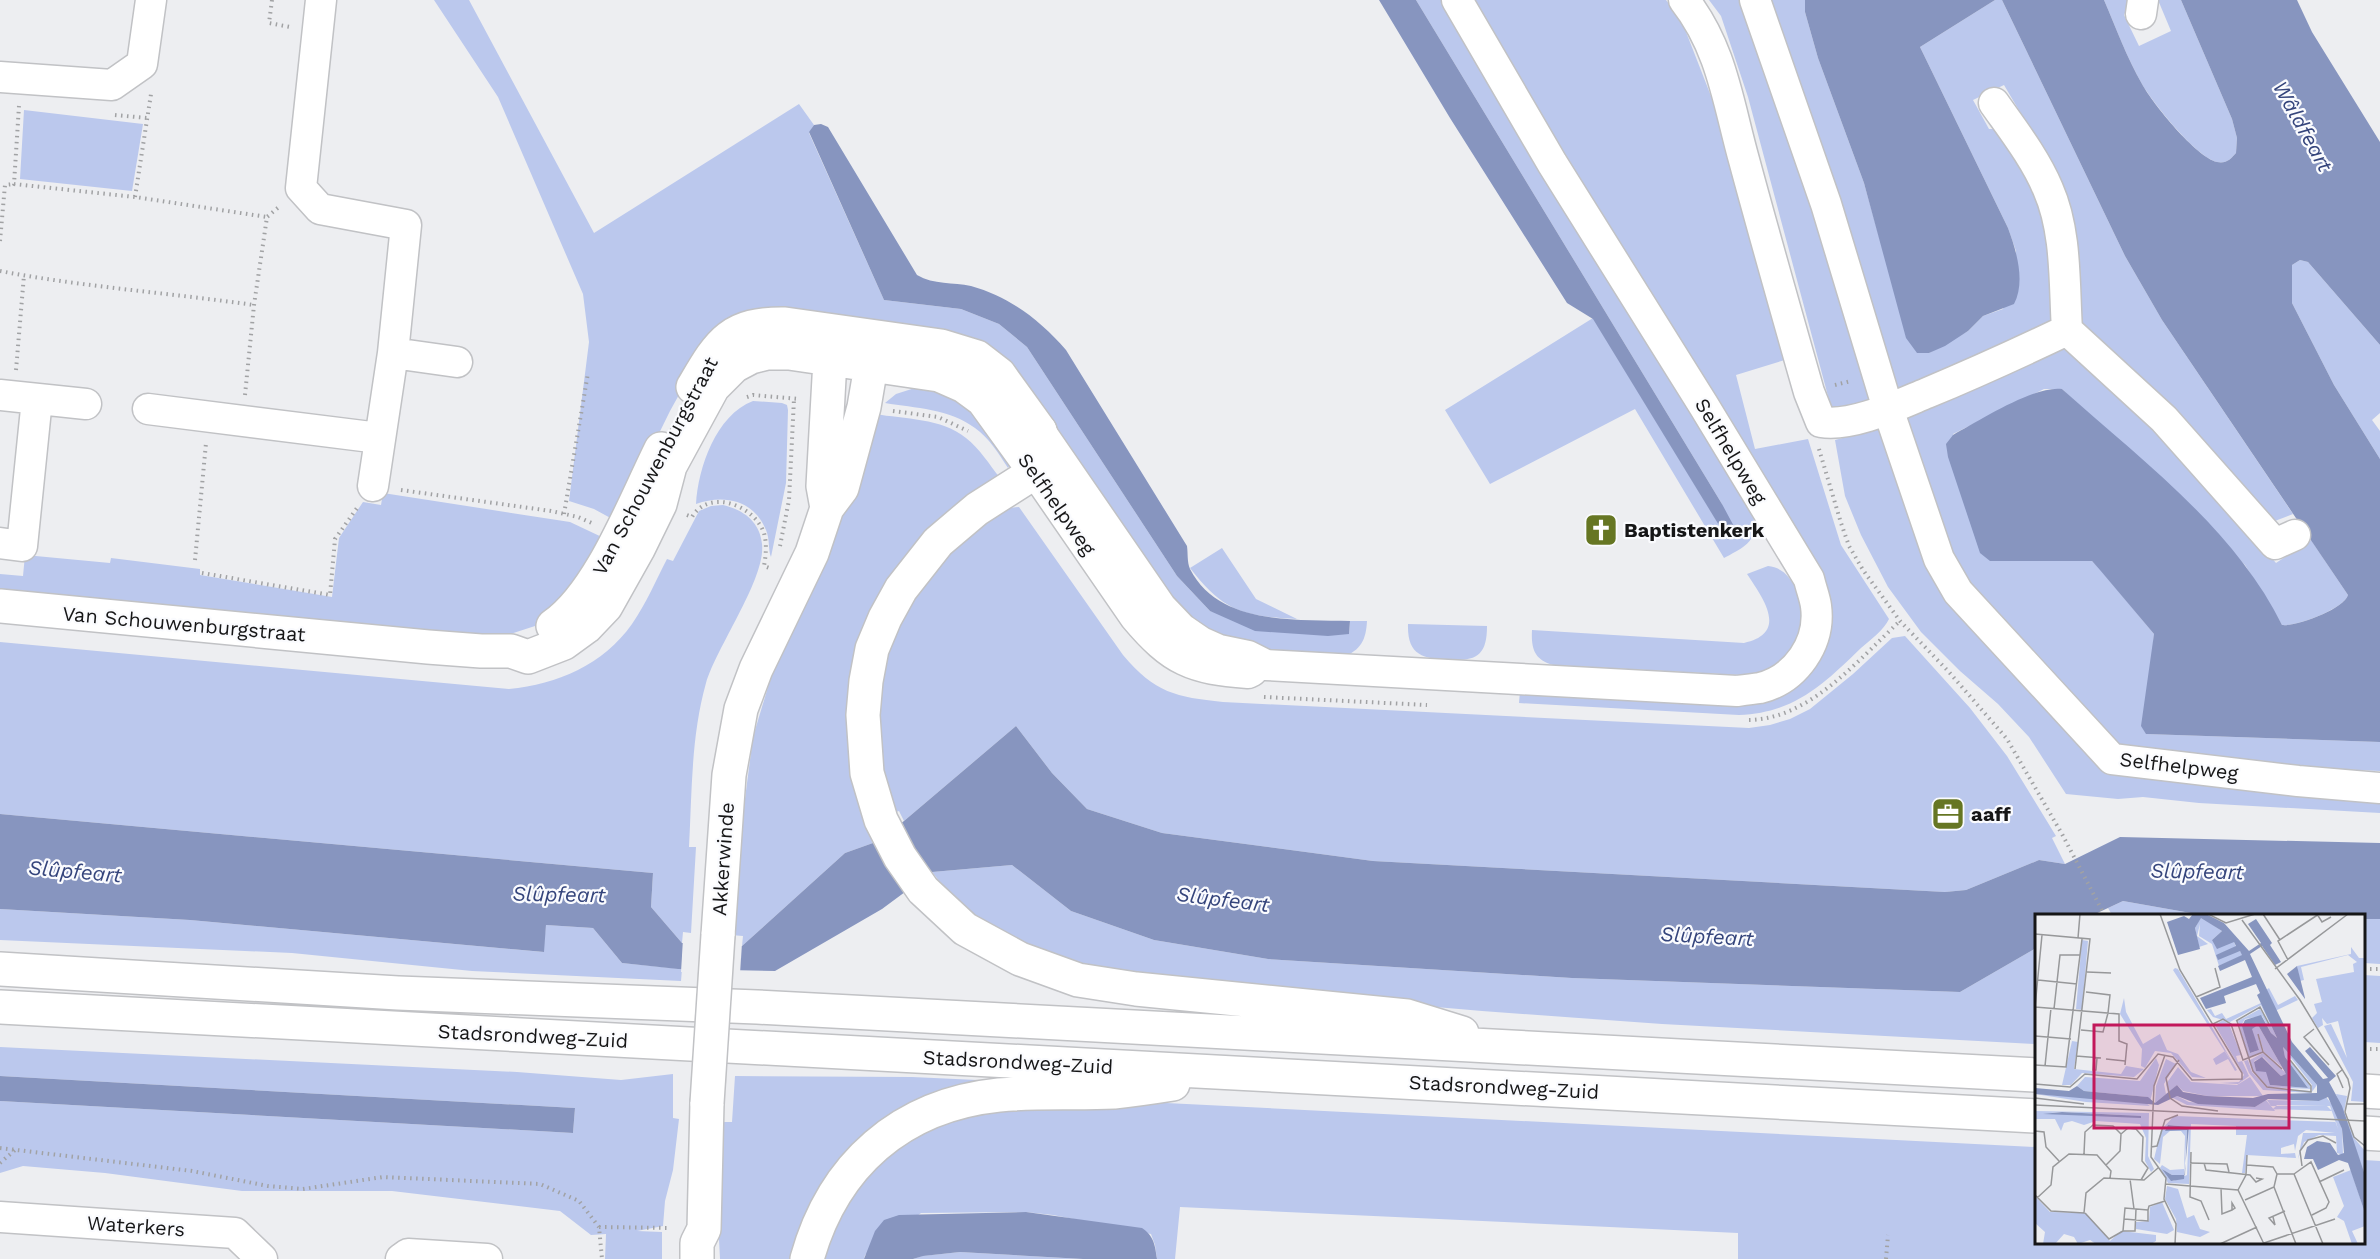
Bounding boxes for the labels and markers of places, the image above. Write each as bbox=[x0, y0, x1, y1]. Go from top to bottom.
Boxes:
church icon: Baptistenkerk bbox=[1583, 512, 1619, 548]
place label: Baptistenkerk bbox=[1624, 518, 1765, 542]
office icon: aaff bbox=[1930, 796, 1966, 832]
place label: aaff bbox=[1971, 802, 2011, 826]

